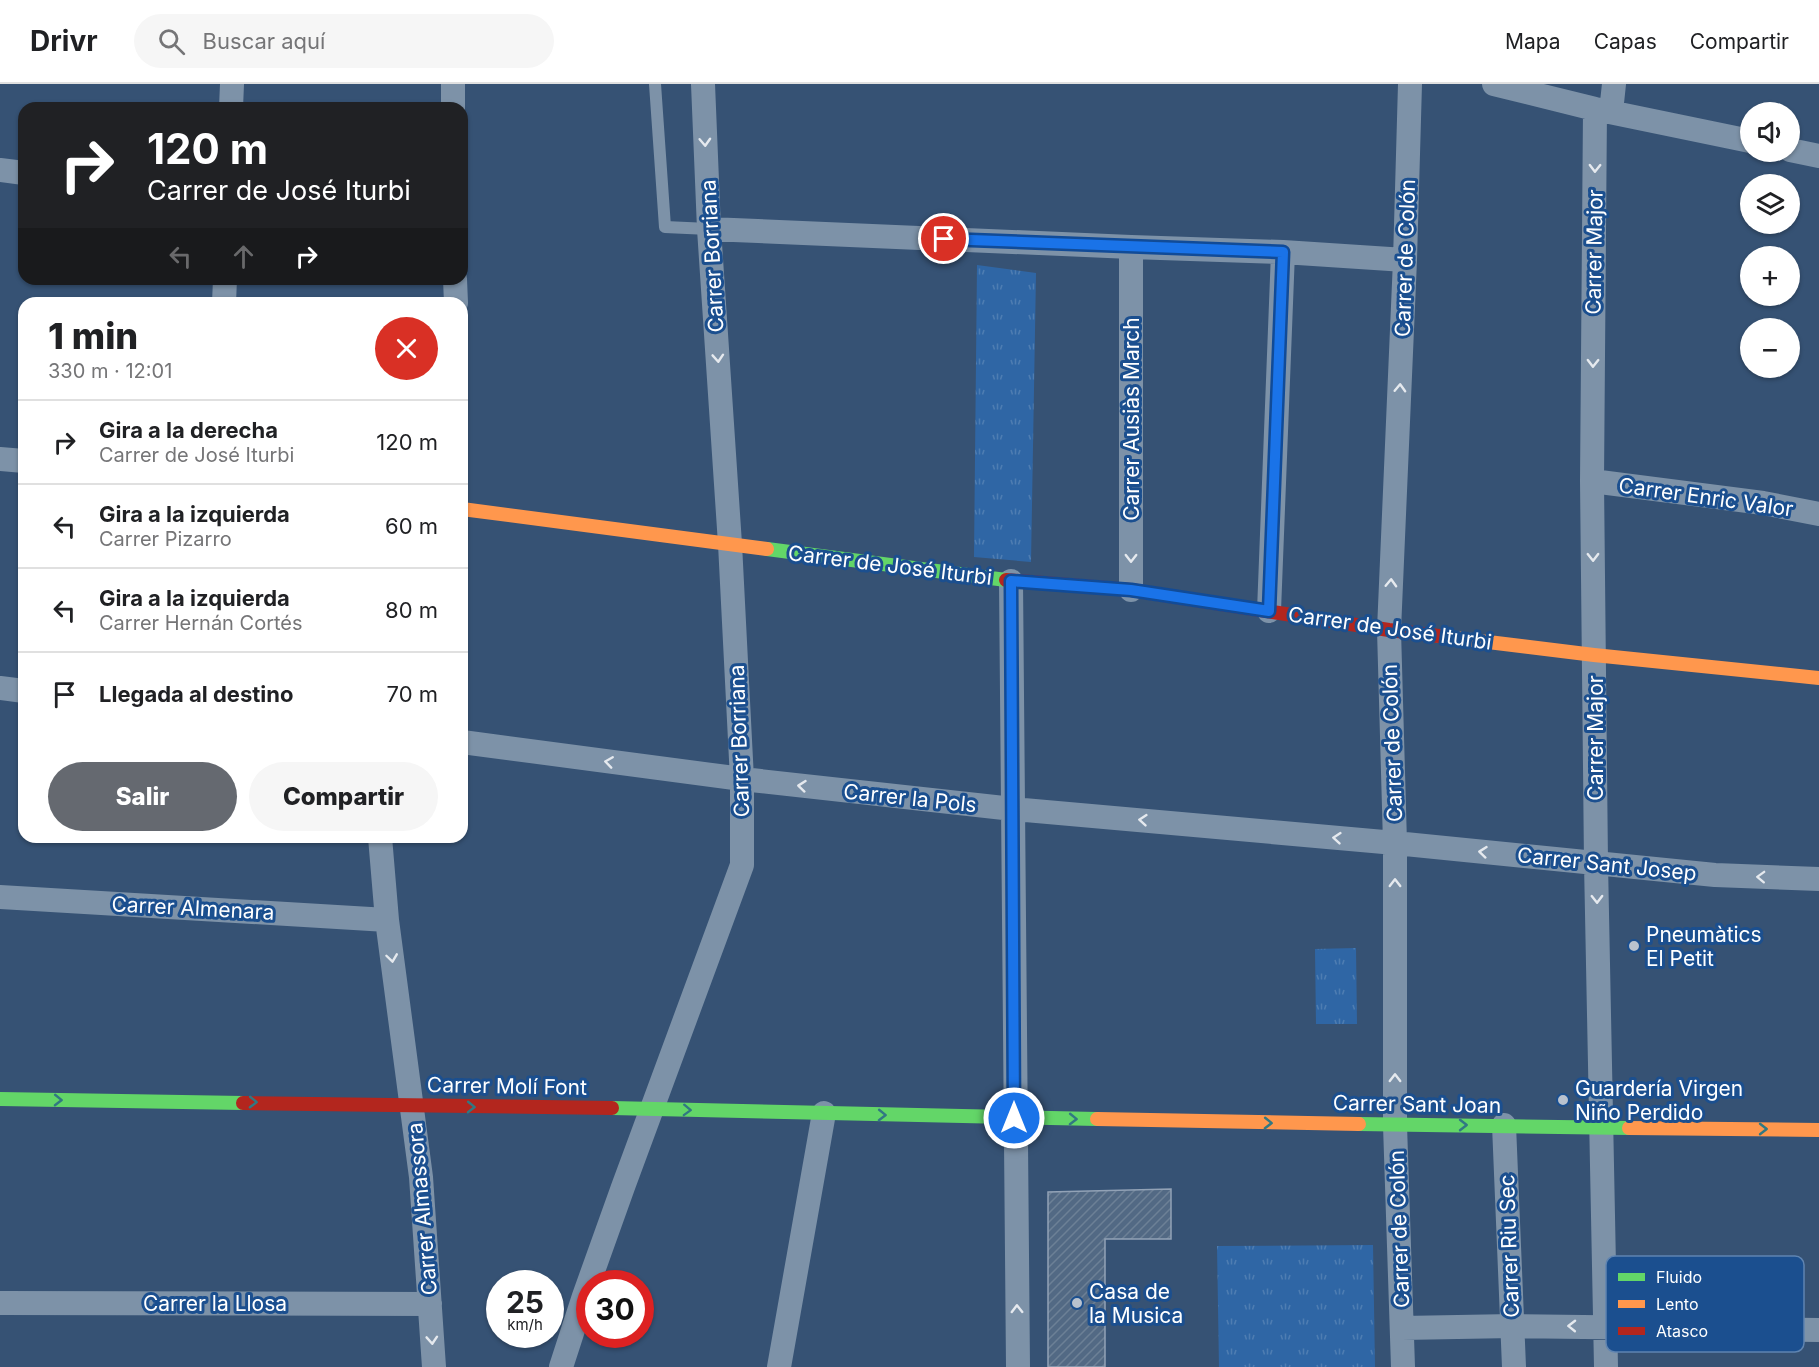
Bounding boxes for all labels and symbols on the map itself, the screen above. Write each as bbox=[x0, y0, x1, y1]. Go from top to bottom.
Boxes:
one-way arrow bbox=[699, 138, 712, 147]
one-way arrow bbox=[1589, 163, 1601, 172]
street label: Carrer Borriana bbox=[696, 179, 728, 333]
street label: Carrer de Colón bbox=[1390, 179, 1420, 337]
street label: Carrer Major bbox=[1580, 189, 1608, 315]
pin bbox=[918, 213, 969, 264]
street label: Carrer Ausiàs March bbox=[1119, 317, 1144, 521]
one-way arrow bbox=[711, 354, 724, 363]
one-way arrow bbox=[1587, 358, 1599, 367]
one-way arrow bbox=[1393, 383, 1406, 392]
street label: Carrer Enric Valor bbox=[1617, 472, 1795, 522]
street label: Carrer de José Iturbi bbox=[787, 540, 993, 590]
one-way arrow bbox=[1125, 553, 1137, 562]
one-way arrow bbox=[1587, 553, 1599, 562]
one-way arrow bbox=[1385, 578, 1398, 587]
street label: Carrer de José Iturbi bbox=[1287, 601, 1493, 655]
street label: Carrer Borriana bbox=[724, 664, 754, 818]
street label: Carrer de Colón bbox=[1377, 664, 1407, 822]
street label: Carrer Major bbox=[1583, 675, 1608, 801]
one-way arrow bbox=[604, 756, 614, 768]
street label: Carrer la Pols bbox=[842, 779, 978, 817]
one-way arrow bbox=[798, 780, 807, 793]
one-way arrow bbox=[1138, 814, 1147, 827]
one-way arrow bbox=[1332, 832, 1341, 845]
street label: Carrer Sant Josep bbox=[1516, 842, 1698, 886]
one-way arrow bbox=[1478, 846, 1487, 859]
one-way arrow bbox=[1756, 870, 1765, 883]
one-way arrow bbox=[1389, 878, 1401, 887]
street label: Carrer Almenara bbox=[111, 891, 275, 925]
one-way arrow bbox=[1590, 895, 1603, 904]
place label: Pneumàtics El Petit bbox=[1646, 922, 1762, 971]
marker: Pneumàtics El Petit bbox=[1627, 939, 1641, 953]
one-way arrow bbox=[386, 953, 398, 962]
street label: Carrer Molí Font bbox=[427, 1072, 587, 1100]
one-way arrow bbox=[1389, 1073, 1401, 1082]
place label: Guardería Virgen Niño Perdido bbox=[1575, 1076, 1743, 1125]
position arrow bbox=[982, 1086, 1046, 1150]
street label: Carrer Sant Joan bbox=[1333, 1090, 1501, 1118]
marker: Guardería Virgen Niño Perdido bbox=[1556, 1093, 1570, 1107]
one-way arrow bbox=[54, 1094, 63, 1106]
one-way arrow bbox=[249, 1096, 258, 1108]
one-way arrow bbox=[467, 1100, 476, 1113]
one-way arrow bbox=[683, 1103, 692, 1116]
one-way arrow bbox=[877, 1108, 886, 1121]
one-way arrow bbox=[1068, 1113, 1077, 1125]
one-way arrow bbox=[1263, 1116, 1272, 1129]
one-way arrow bbox=[1458, 1119, 1467, 1131]
street label: Carrer Almassora bbox=[402, 1122, 442, 1296]
one-way arrow bbox=[1758, 1123, 1767, 1135]
street label: Carrer de Colón bbox=[1384, 1150, 1414, 1308]
street label: Carrer Riu Sec bbox=[1494, 1174, 1524, 1318]
legend bbox=[1606, 1256, 1804, 1352]
text: Fluido bbox=[1656, 1267, 1702, 1287]
speed limit sign: 30 bbox=[576, 1270, 654, 1348]
place label: Casa de la Musica bbox=[1089, 1279, 1183, 1328]
street label: Carrer la Llosa bbox=[143, 1291, 287, 1316]
text: Lento bbox=[1656, 1294, 1699, 1314]
marker: Casa de la Musica bbox=[1070, 1296, 1084, 1310]
one-way arrow bbox=[1011, 1304, 1023, 1313]
one-way arrow bbox=[1567, 1320, 1576, 1332]
text: Atasco bbox=[1656, 1321, 1708, 1341]
one-way arrow bbox=[426, 1335, 439, 1344]

